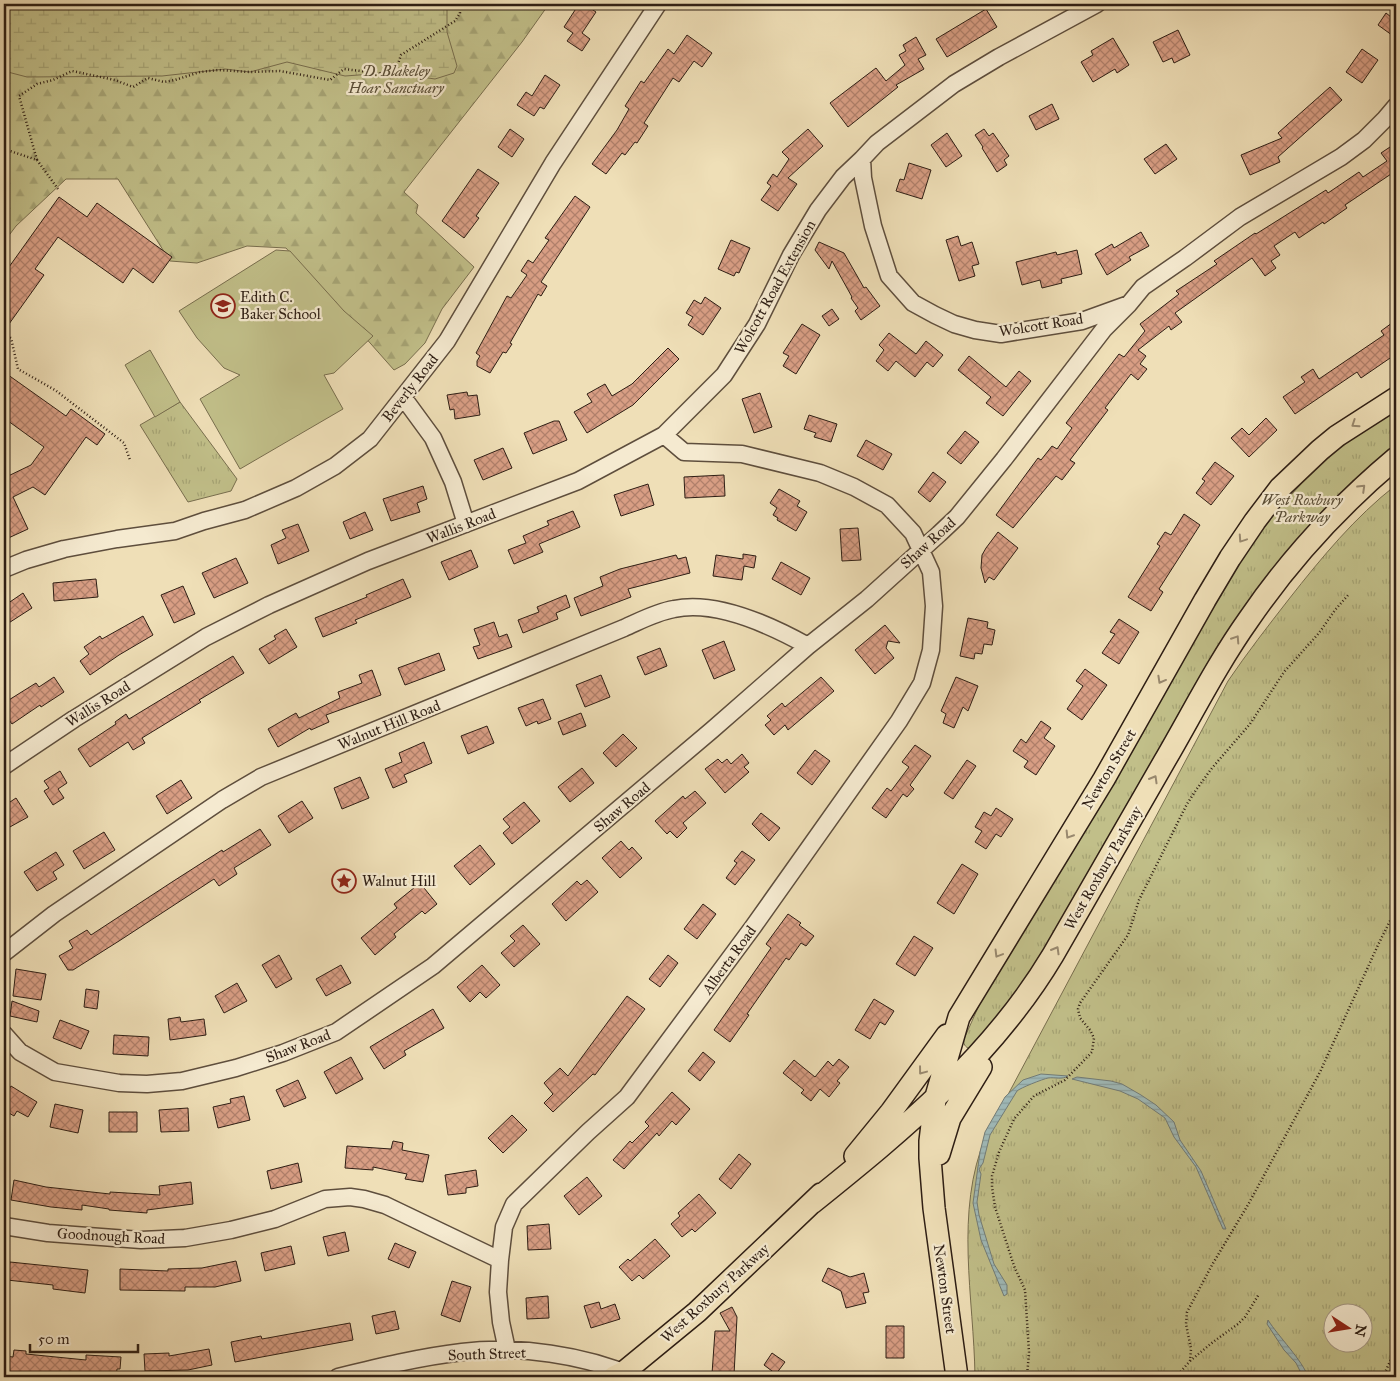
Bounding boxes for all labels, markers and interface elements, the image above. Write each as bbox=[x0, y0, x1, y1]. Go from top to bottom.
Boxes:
park label: D. Blakeley Hoar Sanctuary bbox=[347, 62, 445, 97]
street label: Wolcott Road Extension bbox=[731, 217, 819, 357]
place label: Edith C. Baker School bbox=[240, 288, 322, 323]
school or university icon: Edith C. Baker School bbox=[210, 293, 236, 319]
street label: Wolcott Road bbox=[998, 309, 1085, 341]
street label: Beverly Road bbox=[378, 350, 442, 425]
one-way arrow bbox=[1351, 418, 1361, 427]
one-way arrow bbox=[1357, 485, 1366, 494]
park label: West Roxbury Parkway bbox=[1262, 491, 1344, 526]
street label: Wallis Road bbox=[424, 504, 499, 547]
street label: Shaw Road bbox=[897, 513, 960, 573]
one-way arrow bbox=[1239, 534, 1248, 543]
one-way arrow bbox=[1230, 635, 1239, 644]
one-way arrow bbox=[1157, 675, 1167, 684]
street label: Wallis Road bbox=[62, 677, 134, 731]
street label: Walnut Hill Road bbox=[335, 696, 443, 754]
street label: Newton Street bbox=[1078, 725, 1140, 812]
one-way arrow bbox=[1148, 775, 1158, 784]
street label: Shaw Road bbox=[590, 778, 654, 836]
street label: West Roxbury Parkway bbox=[1060, 802, 1146, 933]
one-way arrow bbox=[1066, 829, 1076, 838]
place icon: Walnut Hill bbox=[331, 868, 357, 894]
place label: Walnut Hill bbox=[362, 872, 437, 890]
street label: Alberta Road bbox=[698, 922, 760, 999]
one-way arrow bbox=[1050, 947, 1060, 956]
one-way arrow bbox=[995, 948, 1005, 957]
street label: Shaw Road bbox=[263, 1025, 334, 1067]
one-way arrow bbox=[919, 1065, 928, 1075]
street label: Goodnough Road bbox=[57, 1224, 166, 1248]
street label: West Roxbury Parkway bbox=[657, 1239, 774, 1346]
street label: Newton Street bbox=[930, 1243, 960, 1336]
north arrow bbox=[1322, 1304, 1372, 1354]
scale bar bbox=[30, 1321, 138, 1353]
text: N bbox=[1351, 1323, 1370, 1338]
text: 50 m bbox=[38, 1330, 70, 1348]
street label: South Street bbox=[447, 1344, 527, 1364]

